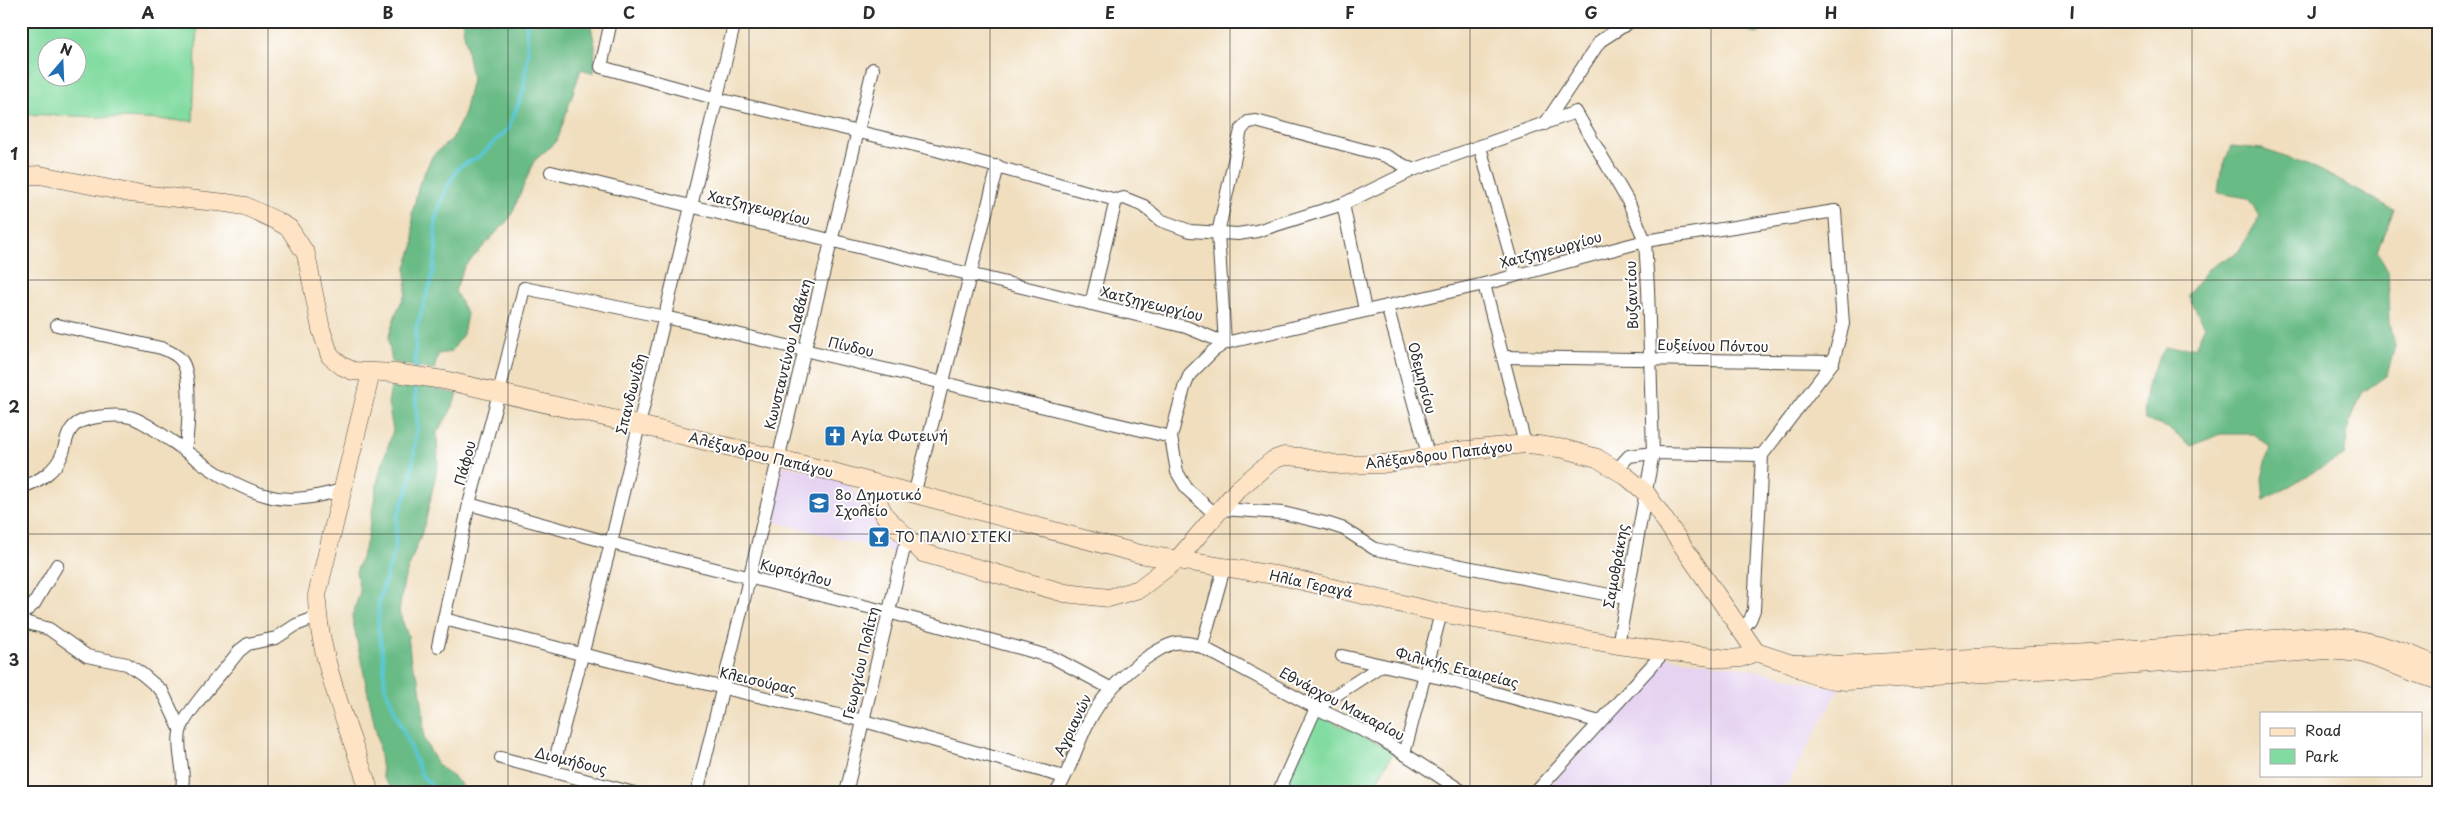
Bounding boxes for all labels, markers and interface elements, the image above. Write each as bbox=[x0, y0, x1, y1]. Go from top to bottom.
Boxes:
text: A bbox=[142, 0, 155, 24]
text: B bbox=[383, 0, 394, 24]
text: C bbox=[623, 0, 635, 24]
text: D bbox=[863, 0, 875, 24]
text: E bbox=[1105, 0, 1115, 24]
text: F bbox=[1345, 0, 1355, 24]
text: G bbox=[1584, 0, 1598, 24]
text: H bbox=[1825, 0, 1837, 24]
text: I bbox=[2069, 0, 2075, 24]
text: J bbox=[2307, 0, 2317, 24]
north arrow bbox=[38, 38, 88, 88]
text: N bbox=[58, 38, 75, 61]
text: 1 bbox=[10, 141, 18, 165]
street label: Χατζηγεωργίου bbox=[706, 185, 812, 230]
street label: Χατζηγεωργίου bbox=[1498, 226, 1604, 273]
street label: Βυζαντίου bbox=[1620, 260, 1643, 330]
street label: Κωνσταντίνου Δαβάκη bbox=[759, 276, 816, 431]
street label: Χατζηγεωργίου bbox=[1099, 281, 1205, 326]
street label: Πίνδου bbox=[826, 331, 876, 362]
street label: Ευξείνου Πόντου bbox=[1657, 334, 1769, 357]
street label: Οδεμησίου bbox=[1403, 340, 1442, 416]
street label: Σπανδωνίδη bbox=[610, 351, 651, 437]
text: 2 bbox=[8, 394, 20, 418]
church icon: Αγία Φωτεινή bbox=[823, 424, 847, 448]
place label: Αγία Φωτεινή bbox=[851, 425, 948, 446]
street label: Αλέξανδρου Παπάγου bbox=[687, 426, 836, 483]
street label: Αλέξανδρου Παπάγου bbox=[1364, 435, 1514, 474]
street label: Πάφου bbox=[448, 438, 481, 488]
place label: 8ο Δημοτικό Σχολείο bbox=[835, 484, 922, 521]
school or university icon: 8ο Δημοτικό Σχολείο bbox=[807, 491, 831, 515]
street label: Σαμοθράκης bbox=[1598, 522, 1633, 610]
bar icon: ΤΟ ΠΑΛΙΟ ΣΤΕΚΙ bbox=[867, 525, 891, 549]
place label: ΤΟ ΠΑΛΙΟ ΣΤΕΚΙ bbox=[895, 526, 1012, 547]
street label: Κυρπόγλου bbox=[758, 553, 834, 592]
street label: Ηλία Γεραγά bbox=[1267, 564, 1355, 603]
street label: Γεωργίου Πολίτη bbox=[837, 605, 884, 721]
street label: Φιλικής Εταιρείας bbox=[1393, 642, 1521, 693]
text: 3 bbox=[9, 647, 19, 671]
street label: Κλεισούρας bbox=[717, 661, 799, 700]
street label: Εθνάρχου Μακαρίου bbox=[1276, 662, 1409, 746]
street label: Αγριανών bbox=[1048, 690, 1097, 759]
legend bbox=[2260, 712, 2422, 776]
text: Road bbox=[2305, 718, 2341, 741]
street label: Διομήδους bbox=[533, 741, 609, 780]
text: Park bbox=[2305, 744, 2339, 767]

